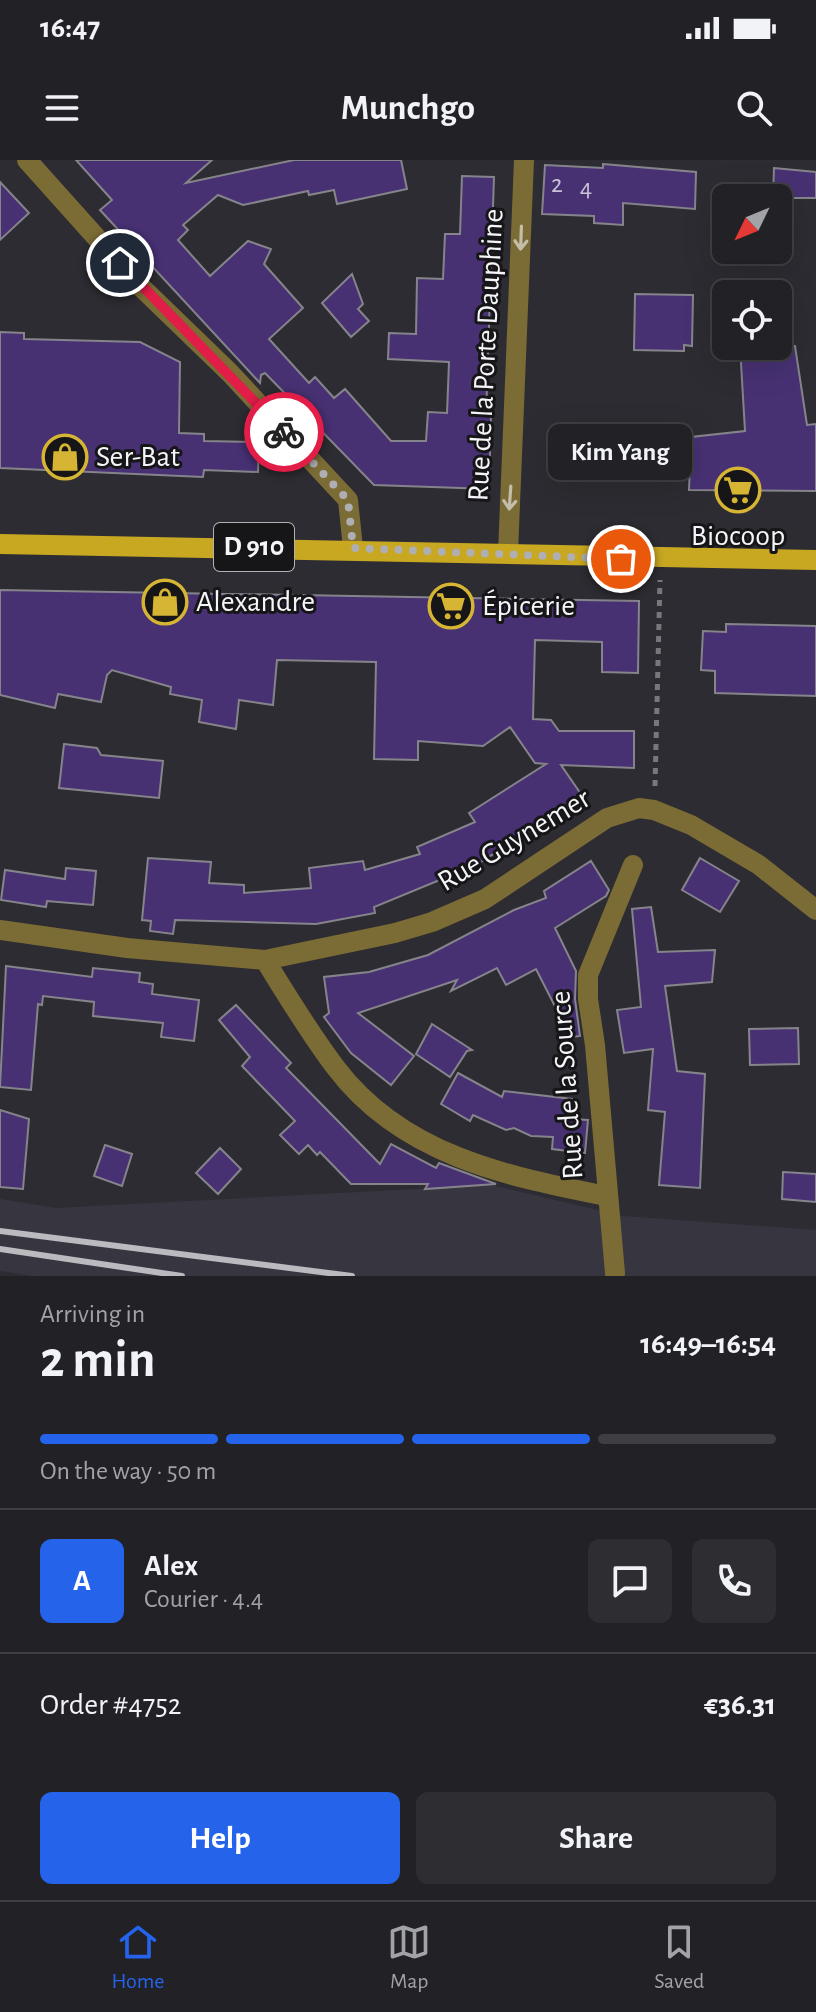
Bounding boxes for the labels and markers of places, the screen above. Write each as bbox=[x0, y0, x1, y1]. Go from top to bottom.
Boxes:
pin bbox=[86, 229, 154, 297]
callout: Kim Yang bbox=[549, 423, 693, 479]
shop icon: Ser-Bat bbox=[41, 433, 89, 481]
place label: Ser-Bat bbox=[96, 442, 180, 472]
supermarket icon: Biocoop bbox=[714, 466, 762, 514]
place label: Biocoop bbox=[691, 521, 785, 551]
pin bbox=[587, 525, 655, 593]
shop icon: Alexandre bbox=[141, 578, 189, 626]
supermarket icon: Épicerie bbox=[427, 582, 475, 630]
place label: Alexandre bbox=[196, 587, 315, 617]
place label: Épicerie bbox=[482, 589, 575, 621]

